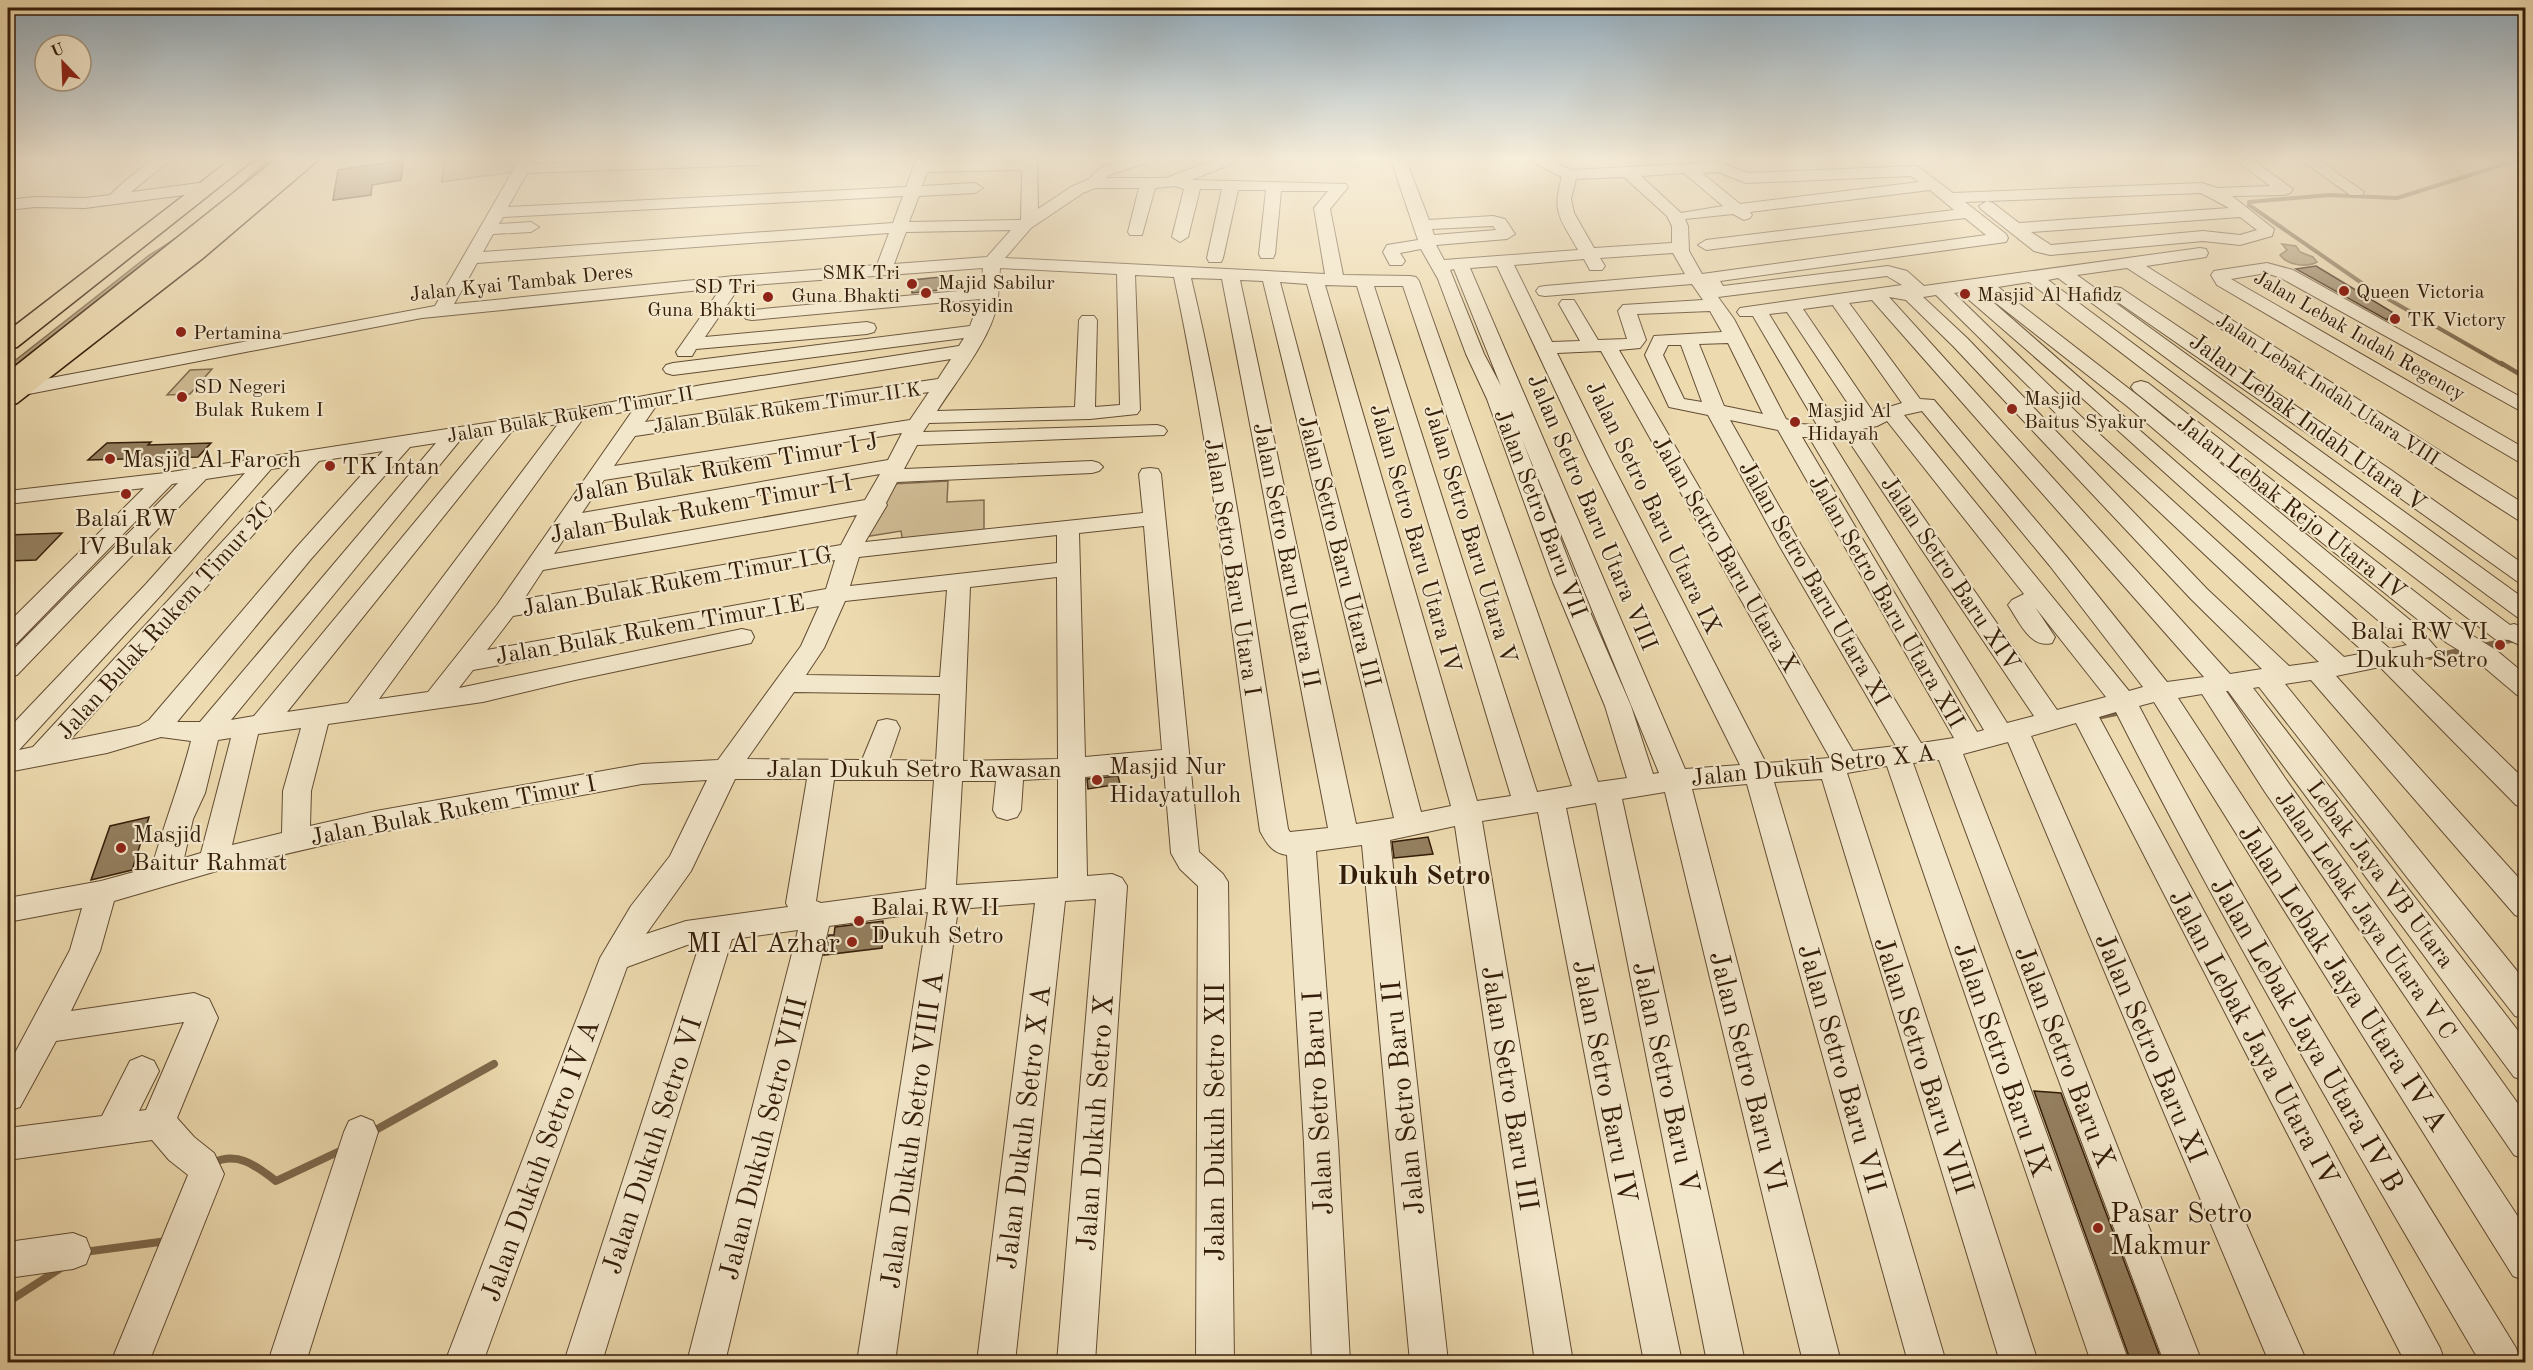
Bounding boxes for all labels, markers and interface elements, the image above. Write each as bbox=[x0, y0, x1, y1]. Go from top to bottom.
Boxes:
north arrow bbox=[33, 33, 93, 93]
text: U bbox=[49, 41, 67, 61]
street label: Jalan Kyai Tambak Deres bbox=[409, 262, 634, 306]
place label: SMK Tri Guna Bhakti bbox=[791, 264, 900, 307]
street label: Jalan Lebak Indah Regency bbox=[2250, 268, 2468, 406]
place label: Majid Sabilur Rosyidin bbox=[938, 274, 1055, 317]
marker: SMK Tri Guna Bhakti bbox=[905, 277, 919, 291]
place label: SD Tri Guna Bhakti bbox=[647, 278, 756, 321]
place label: Queen Victoria bbox=[2356, 283, 2485, 303]
marker: Queen Victoria bbox=[2337, 284, 2351, 298]
marker: Majid Sabilur Rosyidin bbox=[919, 286, 933, 300]
place label: Masjid Al Hafidz bbox=[1977, 286, 2122, 306]
marker: Masjid Al Hafidz bbox=[1958, 287, 1972, 301]
marker: SD Tri Guna Bhakti bbox=[761, 290, 775, 304]
street label: Jalan Lebak Indah Utara VIII bbox=[2212, 308, 2444, 470]
place label: TK Victory bbox=[2407, 311, 2507, 331]
marker: TK Victory bbox=[2388, 312, 2402, 326]
place label: Pertamina bbox=[193, 324, 282, 344]
marker: Pertamina bbox=[174, 325, 188, 339]
street label: Jalan Lebak Indah Utara V bbox=[2184, 326, 2432, 518]
street label: Jalan Setro Baru Utara VIII bbox=[1522, 371, 1660, 654]
place label: SD Negeri Bulak Rukem I bbox=[194, 378, 324, 421]
street label: Jalan Setro Baru Utara IX bbox=[1580, 378, 1724, 638]
street label: Jalan Bulak Rukem Timur II K bbox=[652, 380, 923, 438]
street label: Jalan Bulak Rukem Timur II bbox=[446, 384, 695, 448]
marker: SD Negeri Bulak Rukem I bbox=[175, 390, 189, 404]
place label: Masjid Baitus Syakur bbox=[2024, 390, 2147, 433]
street label: Jalan Setro Baru Utara IV bbox=[1364, 401, 1464, 676]
street label: Jalan Setro Baru Utara V bbox=[1418, 402, 1520, 667]
place label: Masjid Al Hidayah bbox=[1807, 402, 1891, 445]
marker: Masjid Baitus Syakur bbox=[2005, 402, 2019, 416]
street label: Jalan Setro Baru VII bbox=[1488, 406, 1590, 621]
street label: Jalan Lebak Rejo Utara IV bbox=[2172, 412, 2410, 605]
street label: Jalan Setro Baru Utara III bbox=[1293, 413, 1383, 690]
marker: Masjid Al Hidayah bbox=[1788, 415, 1802, 429]
street label: Jalan Setro Baru Utara II bbox=[1248, 421, 1323, 690]
street label: Jalan Bulak Rukem Timur I J bbox=[571, 430, 880, 508]
street label: Jalan Setro Baru Utara X bbox=[1647, 433, 1802, 677]
street label: Jalan Setro Baru Utara I bbox=[1199, 437, 1263, 698]
place label: Masjid Al Faroch bbox=[122, 449, 301, 473]
marker: Masjid Al Faroch bbox=[103, 452, 117, 466]
place label: TK Intan bbox=[342, 456, 440, 480]
street label: Jalan Setro Baru Utara XI bbox=[1733, 458, 1893, 710]
marker: TK Intan bbox=[323, 459, 337, 473]
street label: Jalan Setro Baru Utara XII bbox=[1803, 471, 1968, 733]
street label: Jalan Bulak Rukem Timur I I bbox=[548, 472, 854, 548]
street label: Jalan Setro Baru XIV bbox=[1875, 472, 2023, 676]
marker: Balai RW IV Bulak bbox=[119, 487, 133, 501]
street label: Jalan Bulak Rukem Timur 2C bbox=[53, 498, 279, 745]
place label: Balai RW IV Bulak bbox=[75, 508, 178, 560]
street label: Jalan Bulak Rukem Timur I G bbox=[520, 544, 834, 622]
street label: Jalan Bulak Rukem Timur I E bbox=[494, 592, 807, 670]
place label: Balai RW VI Dukuh Setro bbox=[2351, 621, 2488, 673]
marker: Balai RW VI Dukuh Setro bbox=[2493, 638, 2507, 652]
street label: Jalan Dukuh Setro X A bbox=[1690, 742, 1936, 792]
place label: Masjid Nur Hidayatulloh bbox=[1109, 756, 1241, 808]
street label: Jalan Dukuh Setro Rawasan bbox=[766, 759, 1062, 783]
street label: Jalan Bulak Rukem Timur I bbox=[308, 772, 598, 851]
marker: Masjid Nur Hidayatulloh bbox=[1090, 773, 1104, 787]
street label: Lebak Jaya VB Utara bbox=[2301, 777, 2458, 974]
street label: Jalan Lebak Jaya Utara V C bbox=[2269, 788, 2459, 1045]
street label: Jalan Lebak Jaya Utara IV A bbox=[2232, 817, 2456, 1137]
place label: Masjid Baitur Rahmat bbox=[133, 824, 287, 876]
marker: Masjid Baitur Rahmat bbox=[114, 841, 128, 855]
district label: Dukuh Setro bbox=[1337, 863, 1491, 890]
street label: Jalan Lebak Jaya Utara IV B bbox=[2204, 873, 2407, 1198]
street label: Jalan Lebak Jaya Utara IV bbox=[2162, 883, 2348, 1191]
place label: Balai RW II Dukuh Setro bbox=[871, 897, 1004, 949]
marker: Balai RW II Dukuh Setro bbox=[852, 914, 866, 928]
street label: Jalan Setro Baru XI bbox=[2088, 929, 2210, 1167]
place label: MI Al Azhar bbox=[687, 931, 840, 959]
street label: Jalan Setro Baru VIII bbox=[1867, 934, 1977, 1198]
marker: MI Al Azhar bbox=[845, 935, 859, 949]
street label: Jalan Setro Baru IX bbox=[1947, 939, 2053, 1181]
street label: Jalan Setro Baru VII bbox=[1791, 941, 1889, 1197]
street label: Jalan Setro Baru X bbox=[2008, 942, 2118, 1172]
street label: Jalan Setro Baru VI bbox=[1703, 949, 1790, 1195]
street label: Jalan Setro Baru IV bbox=[1566, 958, 1640, 1205]
street label: Jalan Setro Baru V bbox=[1626, 959, 1702, 1196]
street label: Jalan Setro Baru III bbox=[1475, 964, 1541, 1213]
street label: Jalan Dukuh Setro VIII A bbox=[878, 970, 950, 1291]
street label: Jalan Setro Baru II bbox=[1379, 979, 1431, 1217]
street label: Jalan Dukuh Setro XII bbox=[1203, 983, 1231, 1262]
street label: Jalan Dukuh Setro X A bbox=[995, 984, 1057, 1271]
street label: Jalan Setro Baru I bbox=[1300, 990, 1340, 1216]
street label: Jalan Dukuh Setro VIII bbox=[716, 994, 814, 1283]
street label: Jalan Dukuh Setro X bbox=[1074, 994, 1120, 1252]
street label: Jalan Dukuh Setro VI bbox=[599, 1014, 709, 1278]
street label: Jalan Dukuh Setro IV A bbox=[478, 1016, 606, 1306]
place label: Pasar Setro Makmur bbox=[2110, 1201, 2252, 1261]
marker: Pasar Setro Makmur bbox=[2091, 1221, 2105, 1235]

